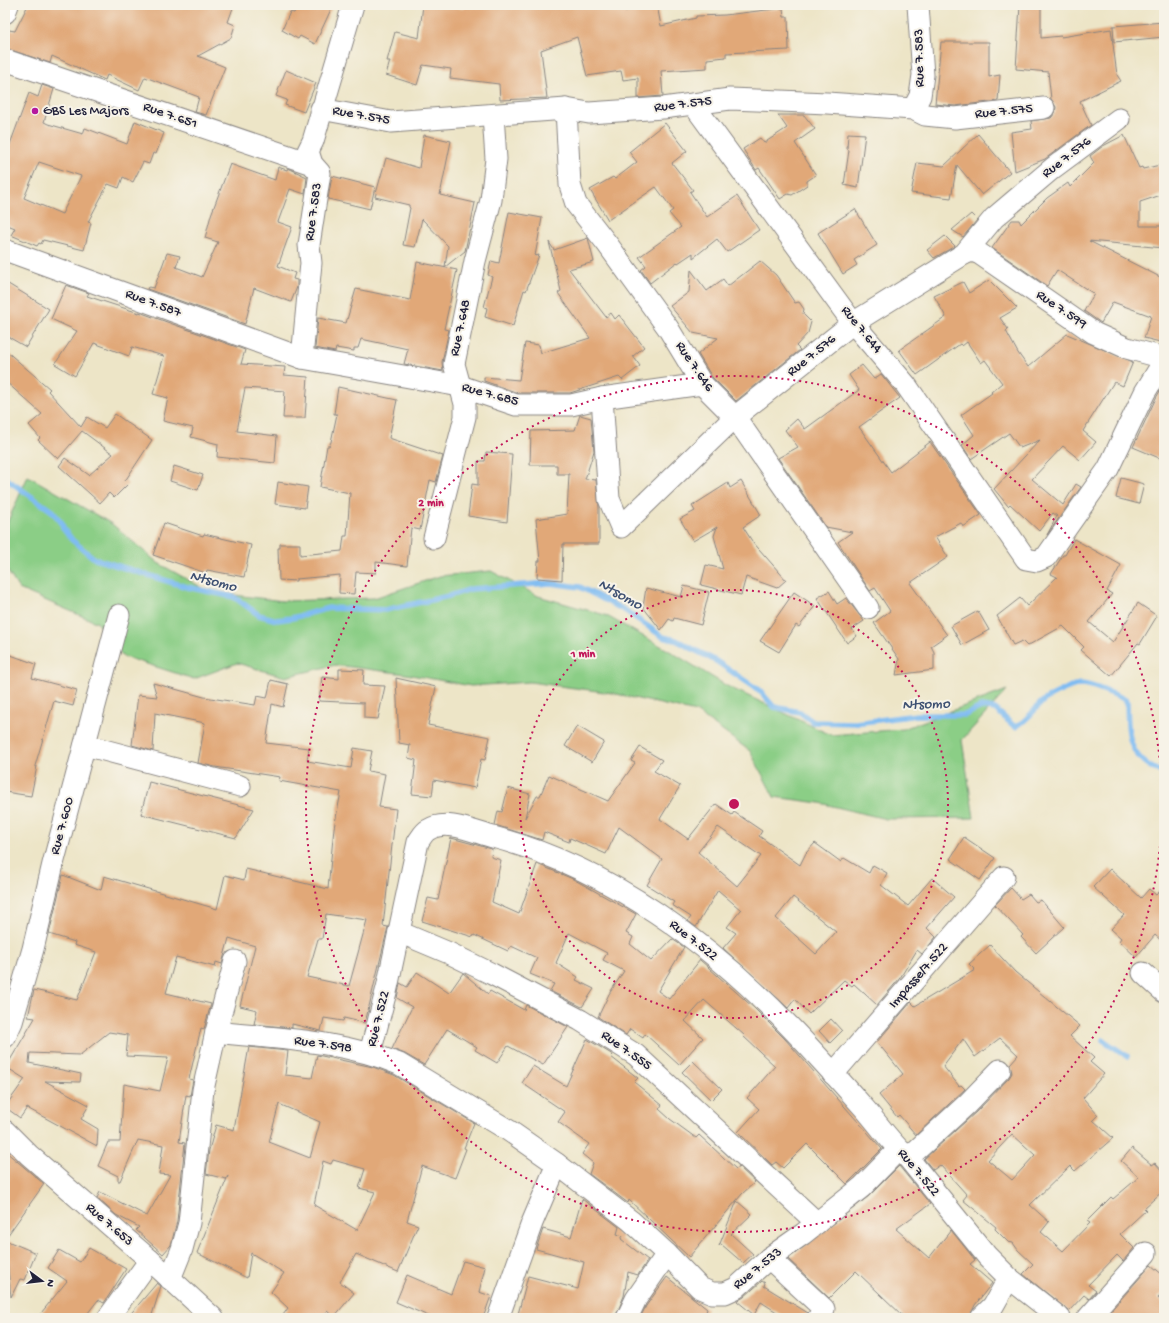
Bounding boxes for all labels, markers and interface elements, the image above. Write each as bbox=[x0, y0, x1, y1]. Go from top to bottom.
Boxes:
street label: Rue 7.583 bbox=[911, 29, 929, 87]
street label: Rue 7.575 bbox=[653, 93, 713, 117]
street label: Rue 7.651 bbox=[141, 99, 199, 133]
street label: Rue 7.575 bbox=[974, 101, 1034, 123]
place label: GBS Les Majors bbox=[43, 103, 129, 120]
street label: Rue 7.575 bbox=[331, 103, 391, 129]
marker: GBS Les Majors bbox=[30, 106, 40, 116]
street label: Rue 7.576 bbox=[1039, 133, 1096, 183]
street label: Rue 7.583 bbox=[302, 182, 326, 242]
street label: Rue 7.587 bbox=[123, 286, 184, 322]
street label: Rue 7.599 bbox=[1032, 287, 1090, 333]
street label: Rue 7.648 bbox=[447, 298, 475, 358]
street label: Rue 7.644 bbox=[837, 303, 886, 358]
street label: Rue 7.576 bbox=[784, 331, 841, 381]
street label: Rue 7.646 bbox=[671, 339, 717, 396]
street label: Rue 7.685 bbox=[460, 379, 520, 411]
text: 2 min bbox=[418, 497, 444, 511]
water label: Ntsomo bbox=[188, 567, 240, 597]
water label: Ntsomo bbox=[595, 575, 646, 615]
text: 1 min bbox=[570, 648, 596, 662]
water label: Ntsomo bbox=[902, 695, 951, 715]
street label: Rue 7.600 bbox=[47, 795, 79, 857]
centre of rings bbox=[727, 797, 741, 811]
street label: Rue 7.522 bbox=[665, 917, 721, 965]
street label: Impasse/7.522 bbox=[886, 940, 952, 1012]
street label: Rue 7.522 bbox=[364, 989, 394, 1049]
street label: Rue 7.555 bbox=[597, 1027, 655, 1075]
street label: Rue 7.598 bbox=[293, 1033, 353, 1058]
street label: Rue 7.522 bbox=[893, 1146, 943, 1200]
street label: Rue 7.653 bbox=[82, 1200, 136, 1250]
street label: Rue 7.533 bbox=[730, 1244, 786, 1294]
north arrow bbox=[22, 1261, 62, 1301]
text: N bbox=[43, 1278, 56, 1288]

